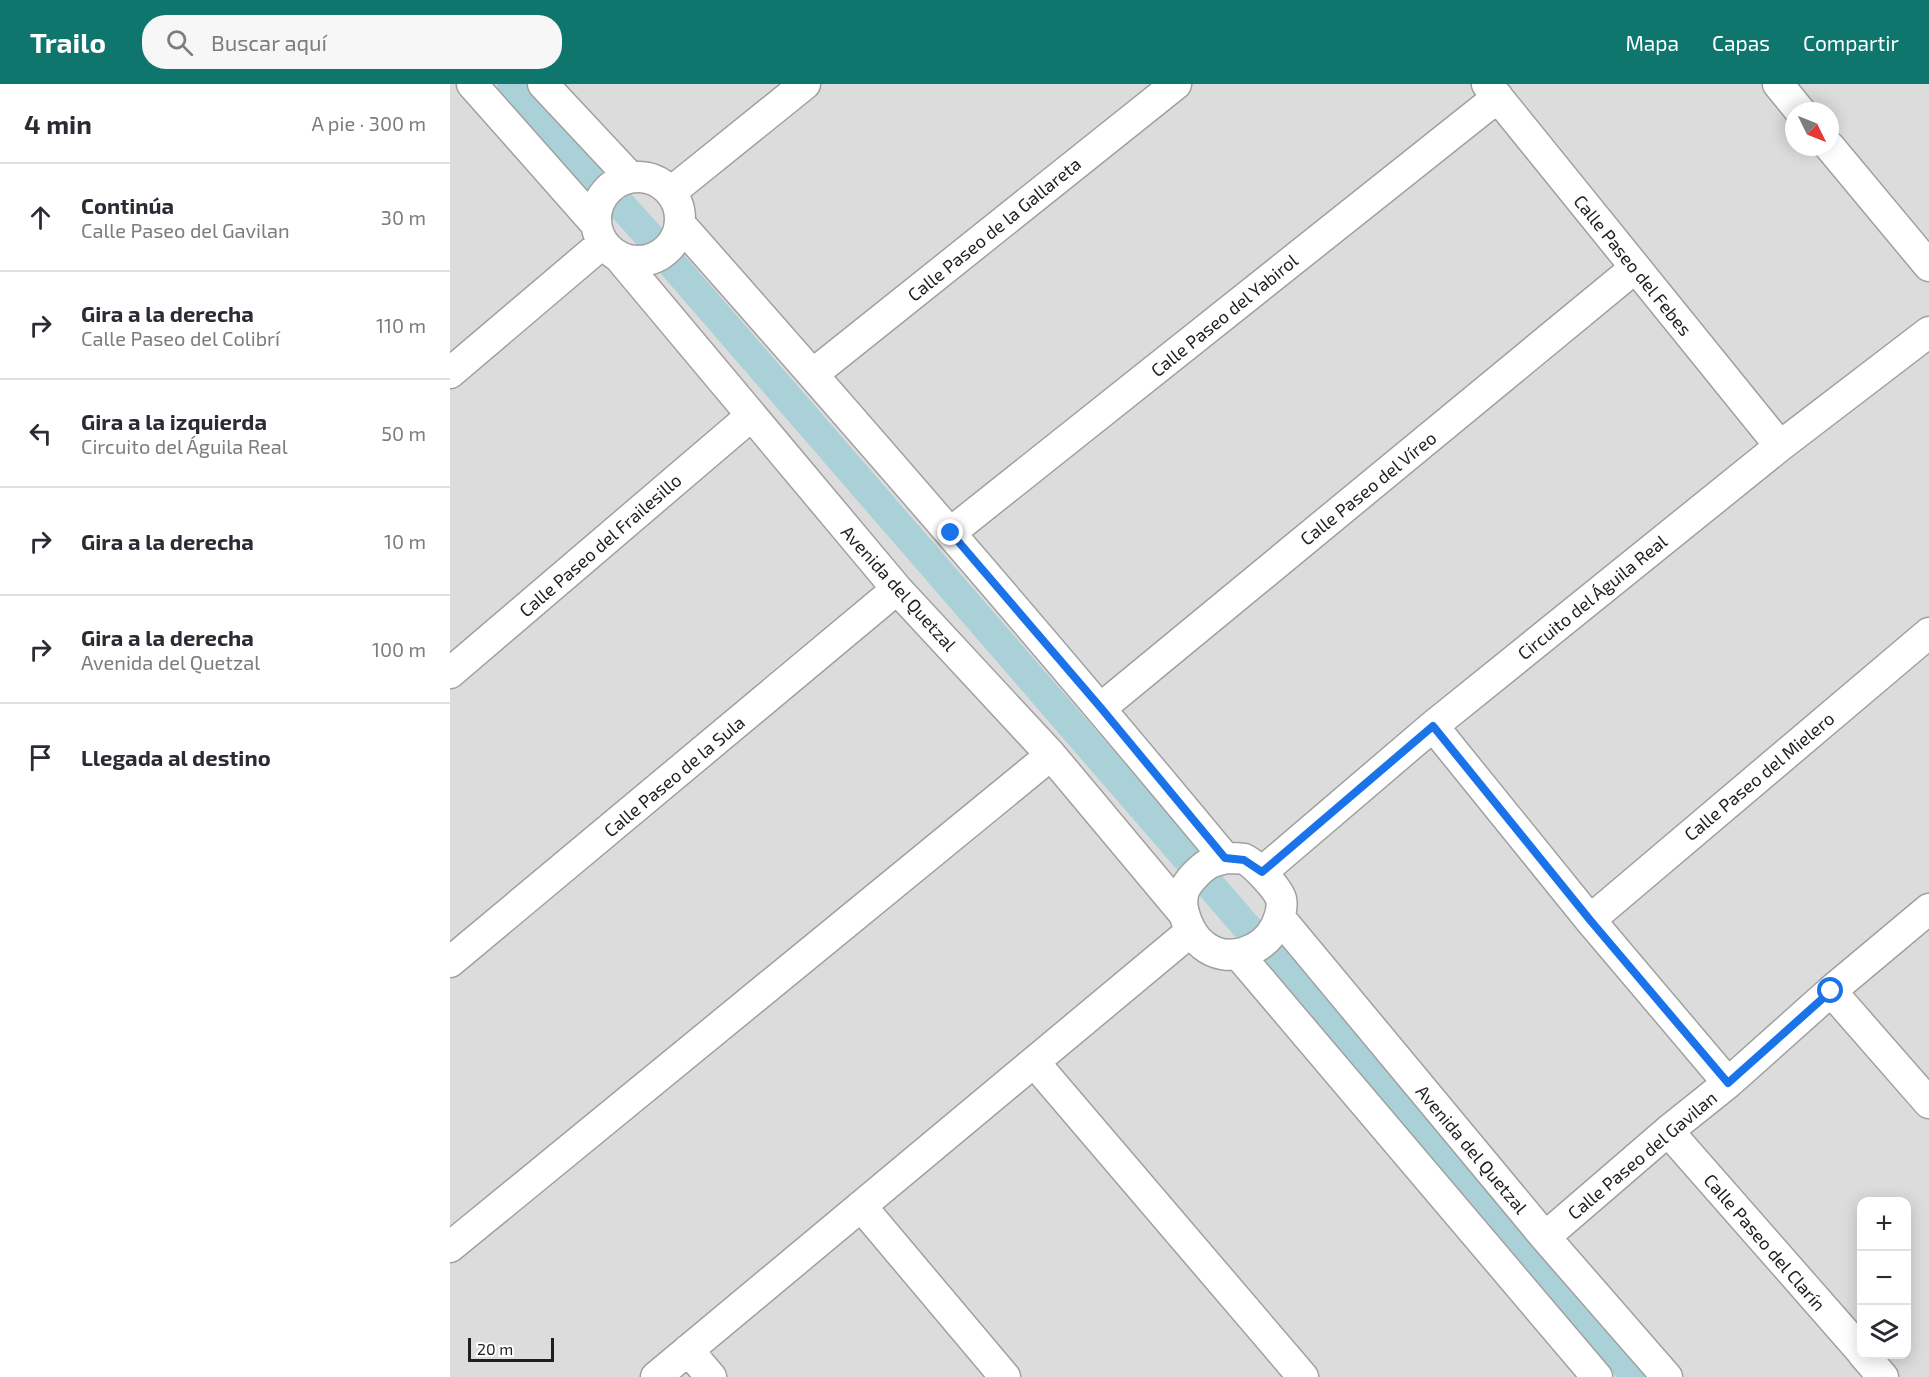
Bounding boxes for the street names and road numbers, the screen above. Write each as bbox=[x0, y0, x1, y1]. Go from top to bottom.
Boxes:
street label: Calle Paseo de la Gallareta bbox=[903, 152, 1085, 306]
street label: Calle Paseo del Febes bbox=[1569, 190, 1697, 340]
street label: Calle Paseo del Yabirol bbox=[1146, 249, 1302, 381]
street label: Calle Paseo del Víreo bbox=[1295, 426, 1441, 550]
street label: Calle Paseo del Frailesillo bbox=[515, 469, 685, 621]
street label: Avenida del Quetzal bbox=[837, 521, 962, 656]
street label: Circuito del Águila Real bbox=[1513, 530, 1672, 664]
street label: Calle Paseo del Mielero bbox=[1680, 707, 1838, 845]
street label: Calle Paseo de la Sula bbox=[599, 711, 749, 841]
street label: Avenida del Quetzal bbox=[1412, 1080, 1533, 1218]
street label: Calle Paseo del Gavilan bbox=[1563, 1086, 1721, 1224]
street label: Calle Paseo del Clarín bbox=[1699, 1169, 1831, 1315]

